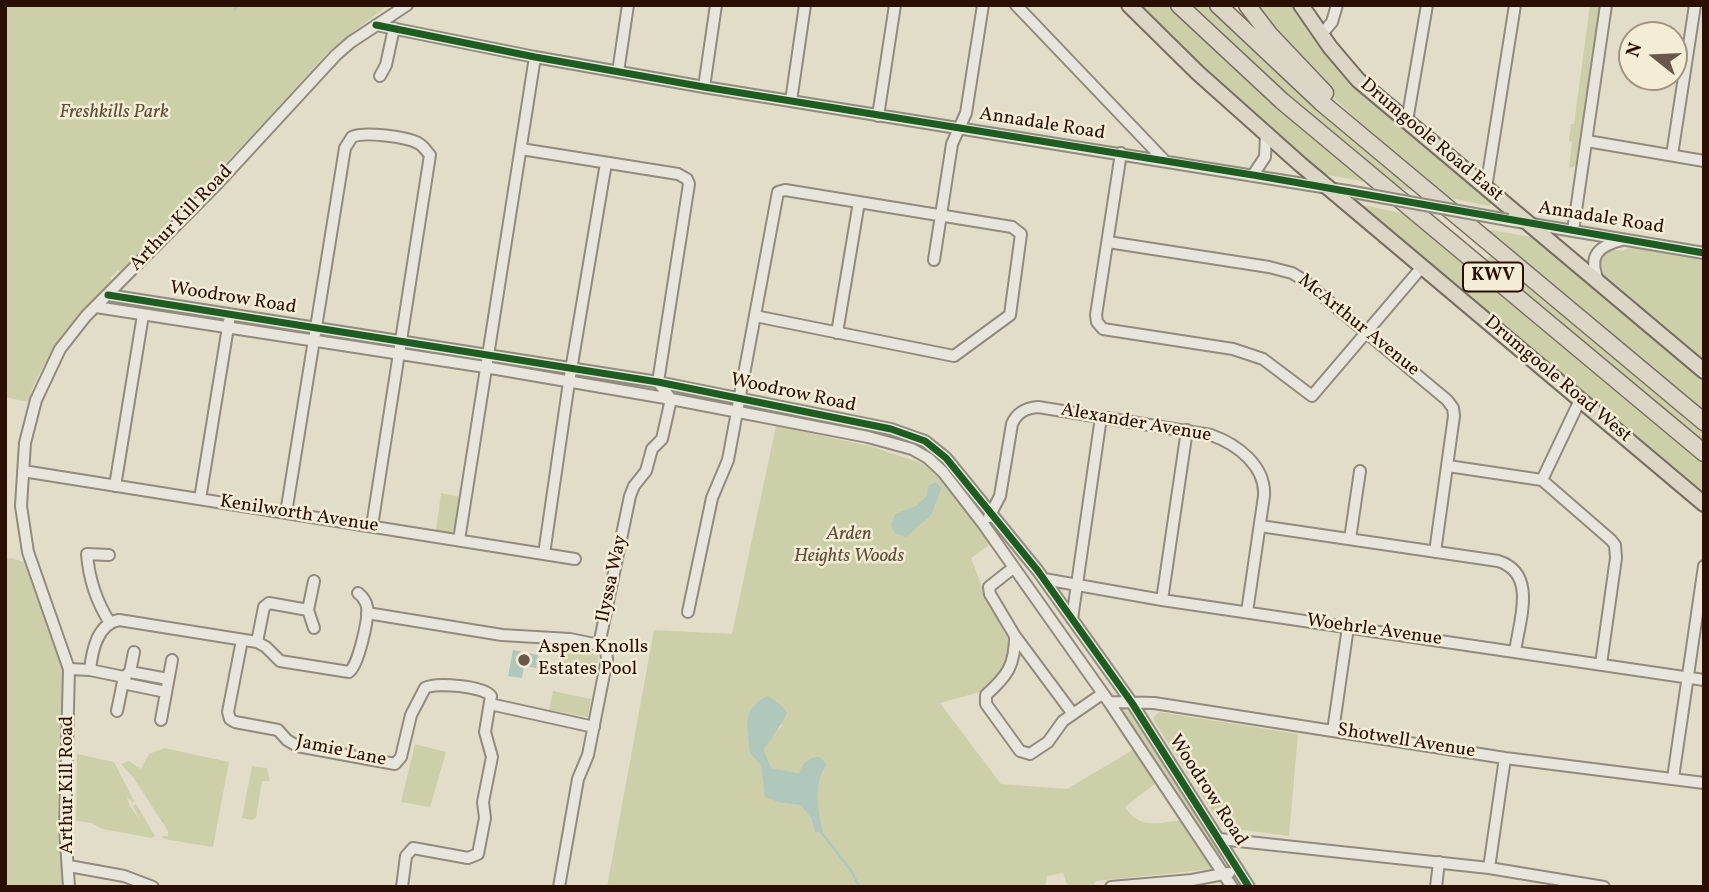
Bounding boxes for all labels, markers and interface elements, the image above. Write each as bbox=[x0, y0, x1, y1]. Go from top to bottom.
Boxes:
north arrow bbox=[1618, 21, 1688, 91]
text: N bbox=[1620, 40, 1649, 61]
street label: Drumgoole Road East bbox=[1355, 74, 1507, 208]
park label: Freshkills Park bbox=[59, 103, 169, 125]
street label: Annadale Road bbox=[977, 104, 1107, 146]
street label: Arthur Kill Road bbox=[126, 161, 238, 277]
street label: Annadale Road bbox=[1536, 198, 1666, 240]
road number: KWV bbox=[1463, 262, 1523, 292]
street label: McArthur Avenue bbox=[1293, 270, 1423, 382]
street label: Woodrow Road bbox=[168, 278, 298, 320]
street label: Drumgoole Road West bbox=[1479, 312, 1635, 448]
street label: Woodrow Road bbox=[728, 370, 858, 418]
street label: Alexander Avenue bbox=[1059, 400, 1213, 448]
street label: Kenilworth Avenue bbox=[218, 491, 380, 539]
park label: Arden Heights Woods bbox=[794, 525, 904, 569]
street label: Ilyssa Way bbox=[593, 533, 633, 625]
street label: Woehrle Avenue bbox=[1305, 610, 1443, 652]
place label: Aspen Knolls Estates Pool bbox=[538, 638, 648, 682]
marker: Aspen Knolls Estates Pool bbox=[516, 652, 532, 668]
street label: Arthur Kill Road bbox=[58, 716, 80, 854]
street label: Shotwell Avenue bbox=[1335, 720, 1477, 764]
street label: Jamie Lane bbox=[294, 731, 388, 773]
street label: Woodrow Road bbox=[1163, 731, 1251, 851]

